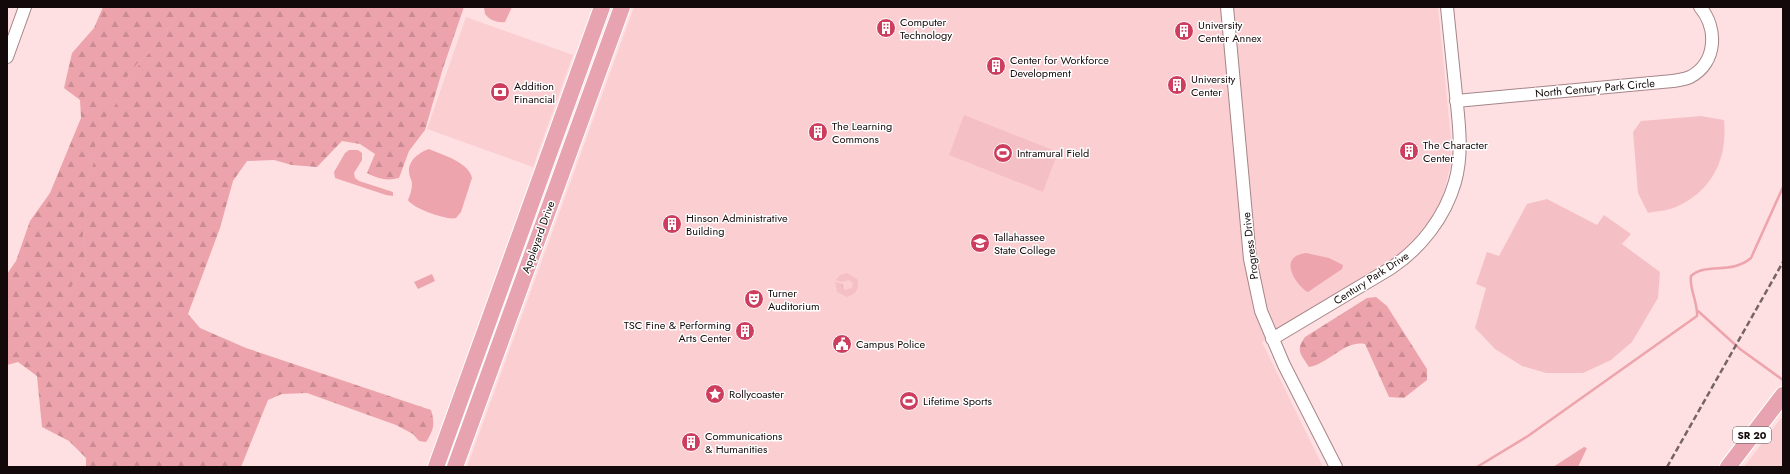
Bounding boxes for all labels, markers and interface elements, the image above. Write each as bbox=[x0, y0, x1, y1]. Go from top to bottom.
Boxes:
place label: Computer Technology bbox=[900, 14, 952, 43]
building icon: Computer Technology bbox=[875, 17, 897, 39]
place label: University Center Annex bbox=[1198, 17, 1262, 46]
building icon: University Center Annex bbox=[1173, 20, 1195, 42]
place label: Center for Workforce Development bbox=[1010, 52, 1109, 81]
building icon: Center for Workforce Development bbox=[985, 55, 1007, 77]
place label: University Center bbox=[1191, 71, 1236, 100]
building icon: University Center bbox=[1166, 74, 1188, 96]
street label: North Century Park Circle bbox=[1535, 75, 1656, 101]
place label: Addition Financial bbox=[514, 78, 555, 107]
bank icon: Addition Financial bbox=[489, 81, 511, 103]
place label: The Learning Commons bbox=[832, 118, 892, 147]
building icon: The Learning Commons bbox=[807, 121, 829, 143]
place label: The Character Center bbox=[1423, 137, 1488, 166]
building icon: The Character Center bbox=[1398, 140, 1420, 162]
sports icon: Intramural Field bbox=[992, 142, 1014, 164]
place label: Intramural Field bbox=[1017, 145, 1089, 161]
street label: Appleyard Drive bbox=[518, 198, 559, 275]
place label: Hinson Administrative Building bbox=[686, 210, 788, 239]
street label: Progress Drive bbox=[1238, 211, 1262, 281]
building icon: Hinson Administrative Building bbox=[661, 213, 683, 235]
place label: Tallahassee State College bbox=[994, 229, 1056, 258]
school or university icon: Tallahassee State College bbox=[969, 232, 991, 254]
street label: Century Park Drive bbox=[1330, 247, 1412, 308]
place label: Turner Auditorium bbox=[768, 285, 820, 314]
theatre icon: Turner Auditorium bbox=[743, 288, 765, 310]
place label: TSC Fine & Performing Arts Center bbox=[624, 317, 731, 346]
building icon: TSC Fine & Performing Arts Center bbox=[734, 320, 756, 342]
public building icon: Campus Police bbox=[831, 333, 853, 355]
place label: Campus Police bbox=[856, 336, 926, 352]
place icon: Rollycoaster bbox=[704, 383, 726, 405]
place label: Rollycoaster bbox=[729, 386, 784, 402]
sports icon: Lifetime Sports bbox=[898, 390, 920, 412]
place label: Lifetime Sports bbox=[923, 393, 992, 409]
road number: SR 20 bbox=[1733, 427, 1771, 443]
place label: Communications & Humanities bbox=[705, 428, 783, 457]
building icon: Communications & Humanities bbox=[680, 431, 702, 453]

